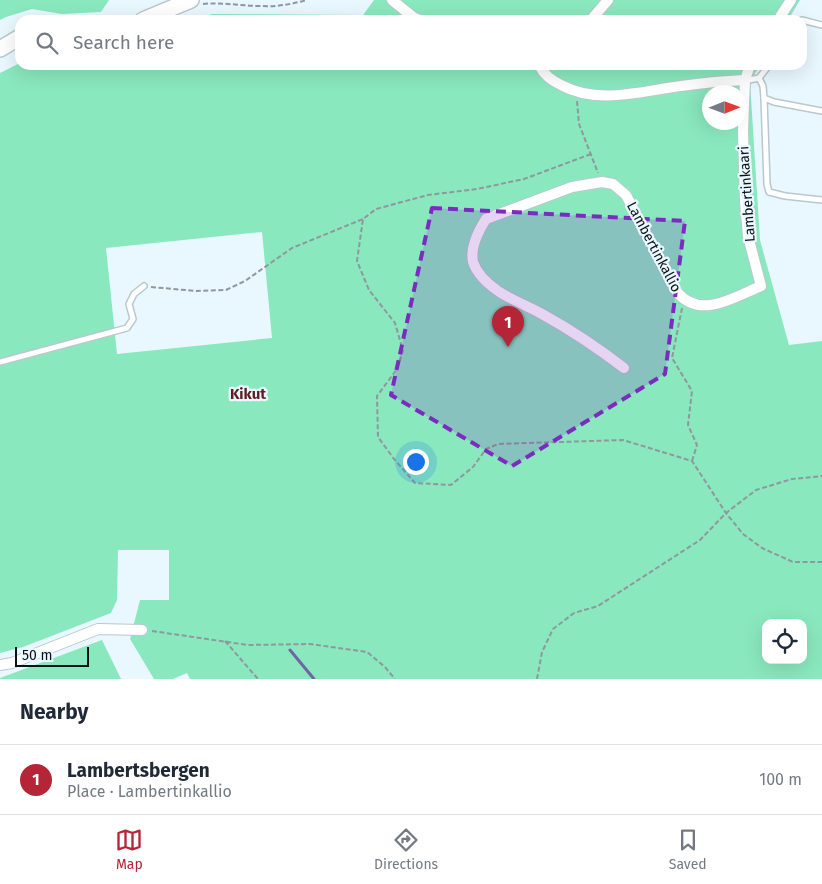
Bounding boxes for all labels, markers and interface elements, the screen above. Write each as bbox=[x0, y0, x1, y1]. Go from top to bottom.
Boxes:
search box bbox=[15, 15, 807, 70]
icon: search bbox=[33, 29, 61, 57]
text: Search here bbox=[73, 31, 174, 54]
north arrow bbox=[702, 85, 747, 130]
street label: Lambertinkaari bbox=[735, 145, 759, 243]
street label: Lambertinkallio bbox=[623, 199, 685, 295]
pin: 1 bbox=[492, 306, 524, 347]
district label: Kikut bbox=[230, 385, 266, 403]
your location bbox=[403, 449, 429, 475]
map controls bbox=[762, 619, 807, 664]
button: locate bbox=[762, 619, 807, 664]
scale bar bbox=[15, 644, 89, 667]
text: 50 m bbox=[22, 647, 53, 664]
text: Nearby bbox=[20, 699, 88, 725]
text: Lambertsbergen bbox=[67, 759, 210, 782]
text: 1 bbox=[32, 770, 40, 789]
text: 100 m bbox=[759, 770, 802, 789]
text: Place · Lambertinkallio bbox=[67, 782, 232, 801]
tab: Map bbox=[115, 826, 143, 873]
tab: Directions bbox=[374, 826, 438, 873]
tab: Saved bbox=[669, 826, 707, 873]

